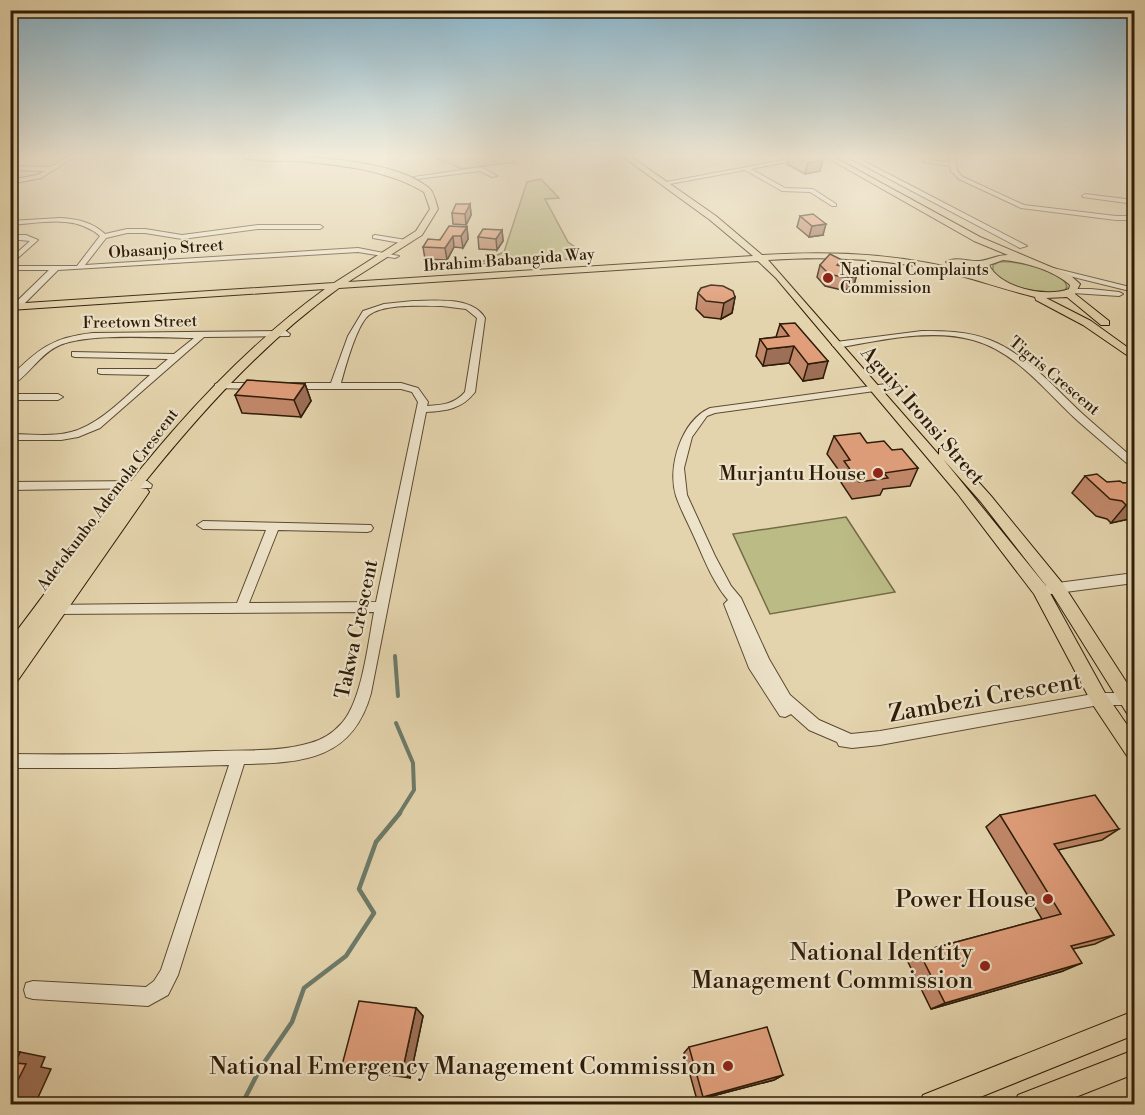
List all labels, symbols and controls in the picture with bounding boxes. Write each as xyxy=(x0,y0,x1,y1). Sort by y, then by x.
street label: Obasanjo Street xyxy=(108,235,225,263)
street label: Ibrahim Babangida Way xyxy=(423,244,596,276)
place label: National Complaints Commission xyxy=(840,260,989,298)
marker: National Complaints Commission xyxy=(821,271,835,285)
street label: Freetown Street xyxy=(82,311,198,333)
street label: Tigris Crescent xyxy=(1005,332,1104,420)
street label: Aguiyi Ironsi Street xyxy=(854,341,989,491)
street label: Adetokunbo Ademola Crescent xyxy=(32,404,183,595)
place label: Murjantu House xyxy=(719,462,866,487)
marker: Murjantu House xyxy=(871,466,885,480)
street label: Takwa Crescent xyxy=(330,557,384,701)
street label: Zambezi Crescent xyxy=(886,666,1084,730)
place label: Power House xyxy=(895,885,1036,915)
marker: Power House xyxy=(1041,892,1055,906)
place label: National Identity Management Commission xyxy=(691,938,973,996)
marker: National Identity Management Commission xyxy=(978,959,992,973)
place label: National Emergency Management Commission xyxy=(209,1052,716,1082)
marker: National Emergency Management Commission xyxy=(721,1059,735,1073)

